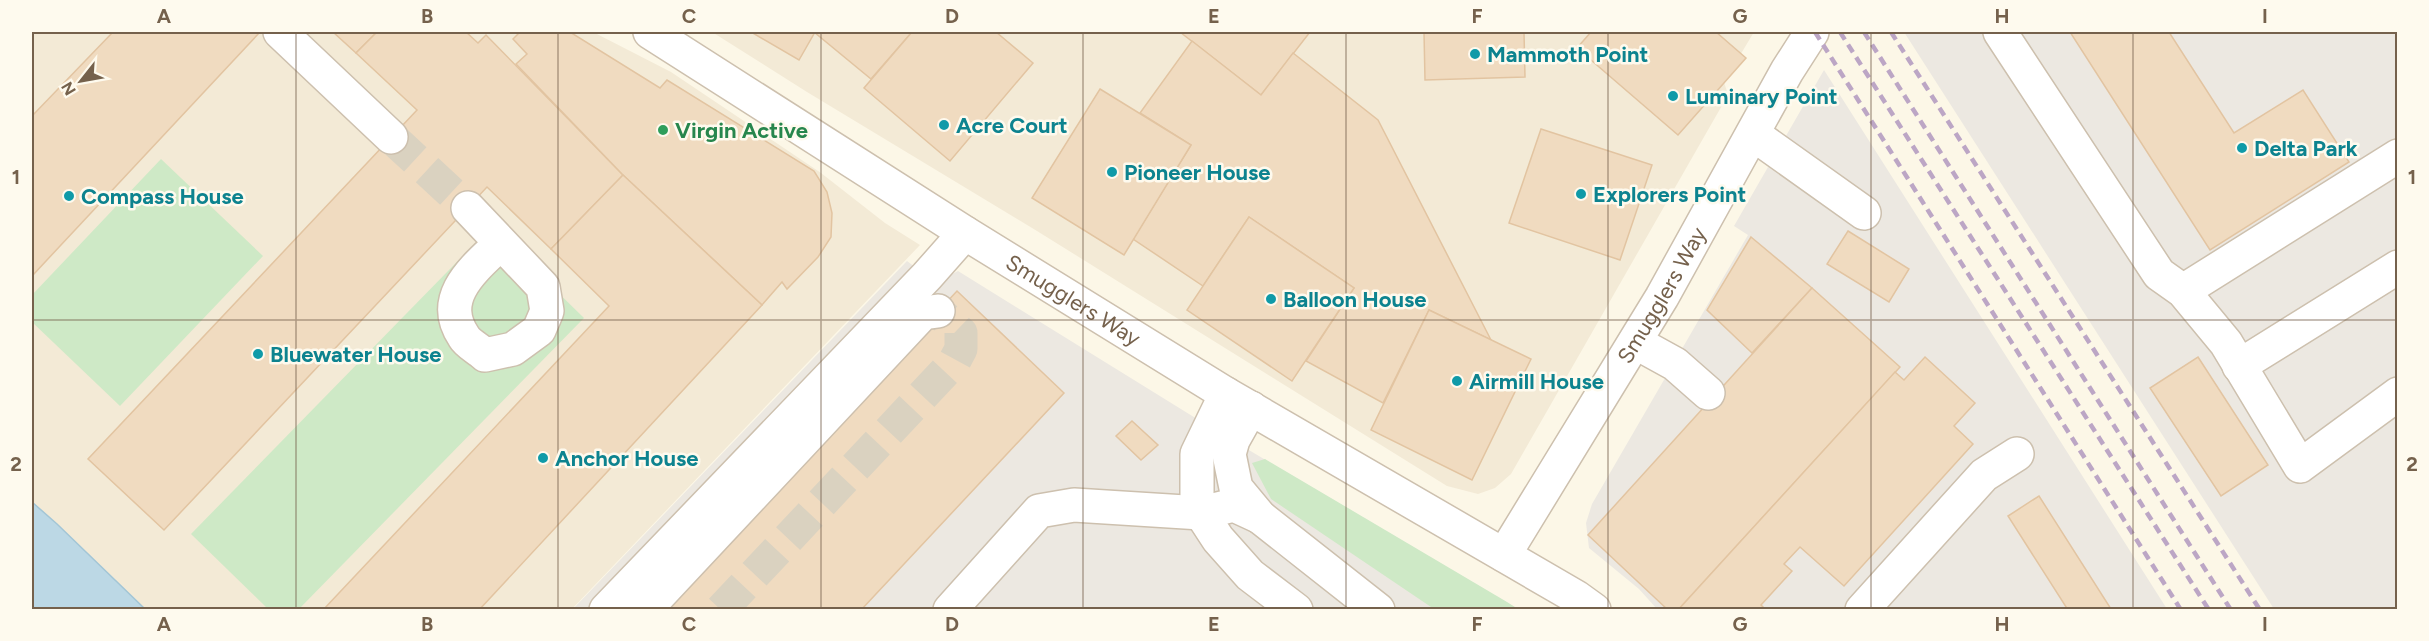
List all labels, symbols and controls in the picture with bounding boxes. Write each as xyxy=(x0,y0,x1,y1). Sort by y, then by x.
text: A xyxy=(157,4,172,28)
text: B xyxy=(421,4,433,28)
text: C xyxy=(682,4,696,28)
text: D xyxy=(945,4,959,28)
text: E xyxy=(1208,4,1220,28)
text: F xyxy=(1471,4,1483,28)
text: G xyxy=(1733,4,1748,28)
text: H xyxy=(1995,4,2010,28)
text: I xyxy=(2262,4,2268,28)
place label: Mammoth Point xyxy=(1487,41,1648,68)
marker: Mammoth Point xyxy=(1468,47,1482,61)
north arrow xyxy=(51,51,111,111)
text: N xyxy=(57,78,80,99)
place label: Luminary Point xyxy=(1685,83,1838,110)
marker: Luminary Point xyxy=(1666,89,1680,103)
place label: Acre Court xyxy=(956,112,1068,139)
place label: Virgin Active xyxy=(675,117,808,144)
marker: Acre Court xyxy=(937,118,951,132)
marker: Virgin Active xyxy=(656,123,670,137)
place label: Delta Park xyxy=(2254,135,2358,162)
marker: Delta Park xyxy=(2235,141,2249,155)
place label: Pioneer House xyxy=(1124,159,1270,186)
text: 1 xyxy=(12,165,20,189)
marker: Pioneer House xyxy=(1105,165,1119,179)
text: 1 xyxy=(2408,165,2416,189)
place label: Explorers Point xyxy=(1593,181,1747,208)
place label: Compass House xyxy=(81,183,244,210)
marker: Explorers Point xyxy=(1574,187,1588,201)
marker: Compass House xyxy=(62,189,76,203)
street label: Smugglers Way xyxy=(1611,222,1712,368)
street label: Smugglers Way xyxy=(1001,248,1146,352)
place label: Balloon House xyxy=(1283,286,1427,313)
marker: Balloon House xyxy=(1264,292,1278,306)
place label: Bluewater House xyxy=(270,341,441,368)
marker: Bluewater House xyxy=(251,347,265,361)
place label: Airmill House xyxy=(1469,368,1604,395)
marker: Airmill House xyxy=(1450,374,1464,388)
place label: Anchor House xyxy=(555,445,698,472)
marker: Anchor House xyxy=(536,451,550,465)
text: 2 xyxy=(10,452,22,476)
text: 2 xyxy=(2406,452,2418,476)
text: A xyxy=(157,612,172,636)
text: B xyxy=(421,612,433,636)
text: C xyxy=(682,612,696,636)
text: D xyxy=(945,612,959,636)
text: E xyxy=(1208,612,1220,636)
text: F xyxy=(1471,612,1483,636)
text: G xyxy=(1733,612,1748,636)
text: H xyxy=(1995,612,2010,636)
text: I xyxy=(2262,612,2268,636)

